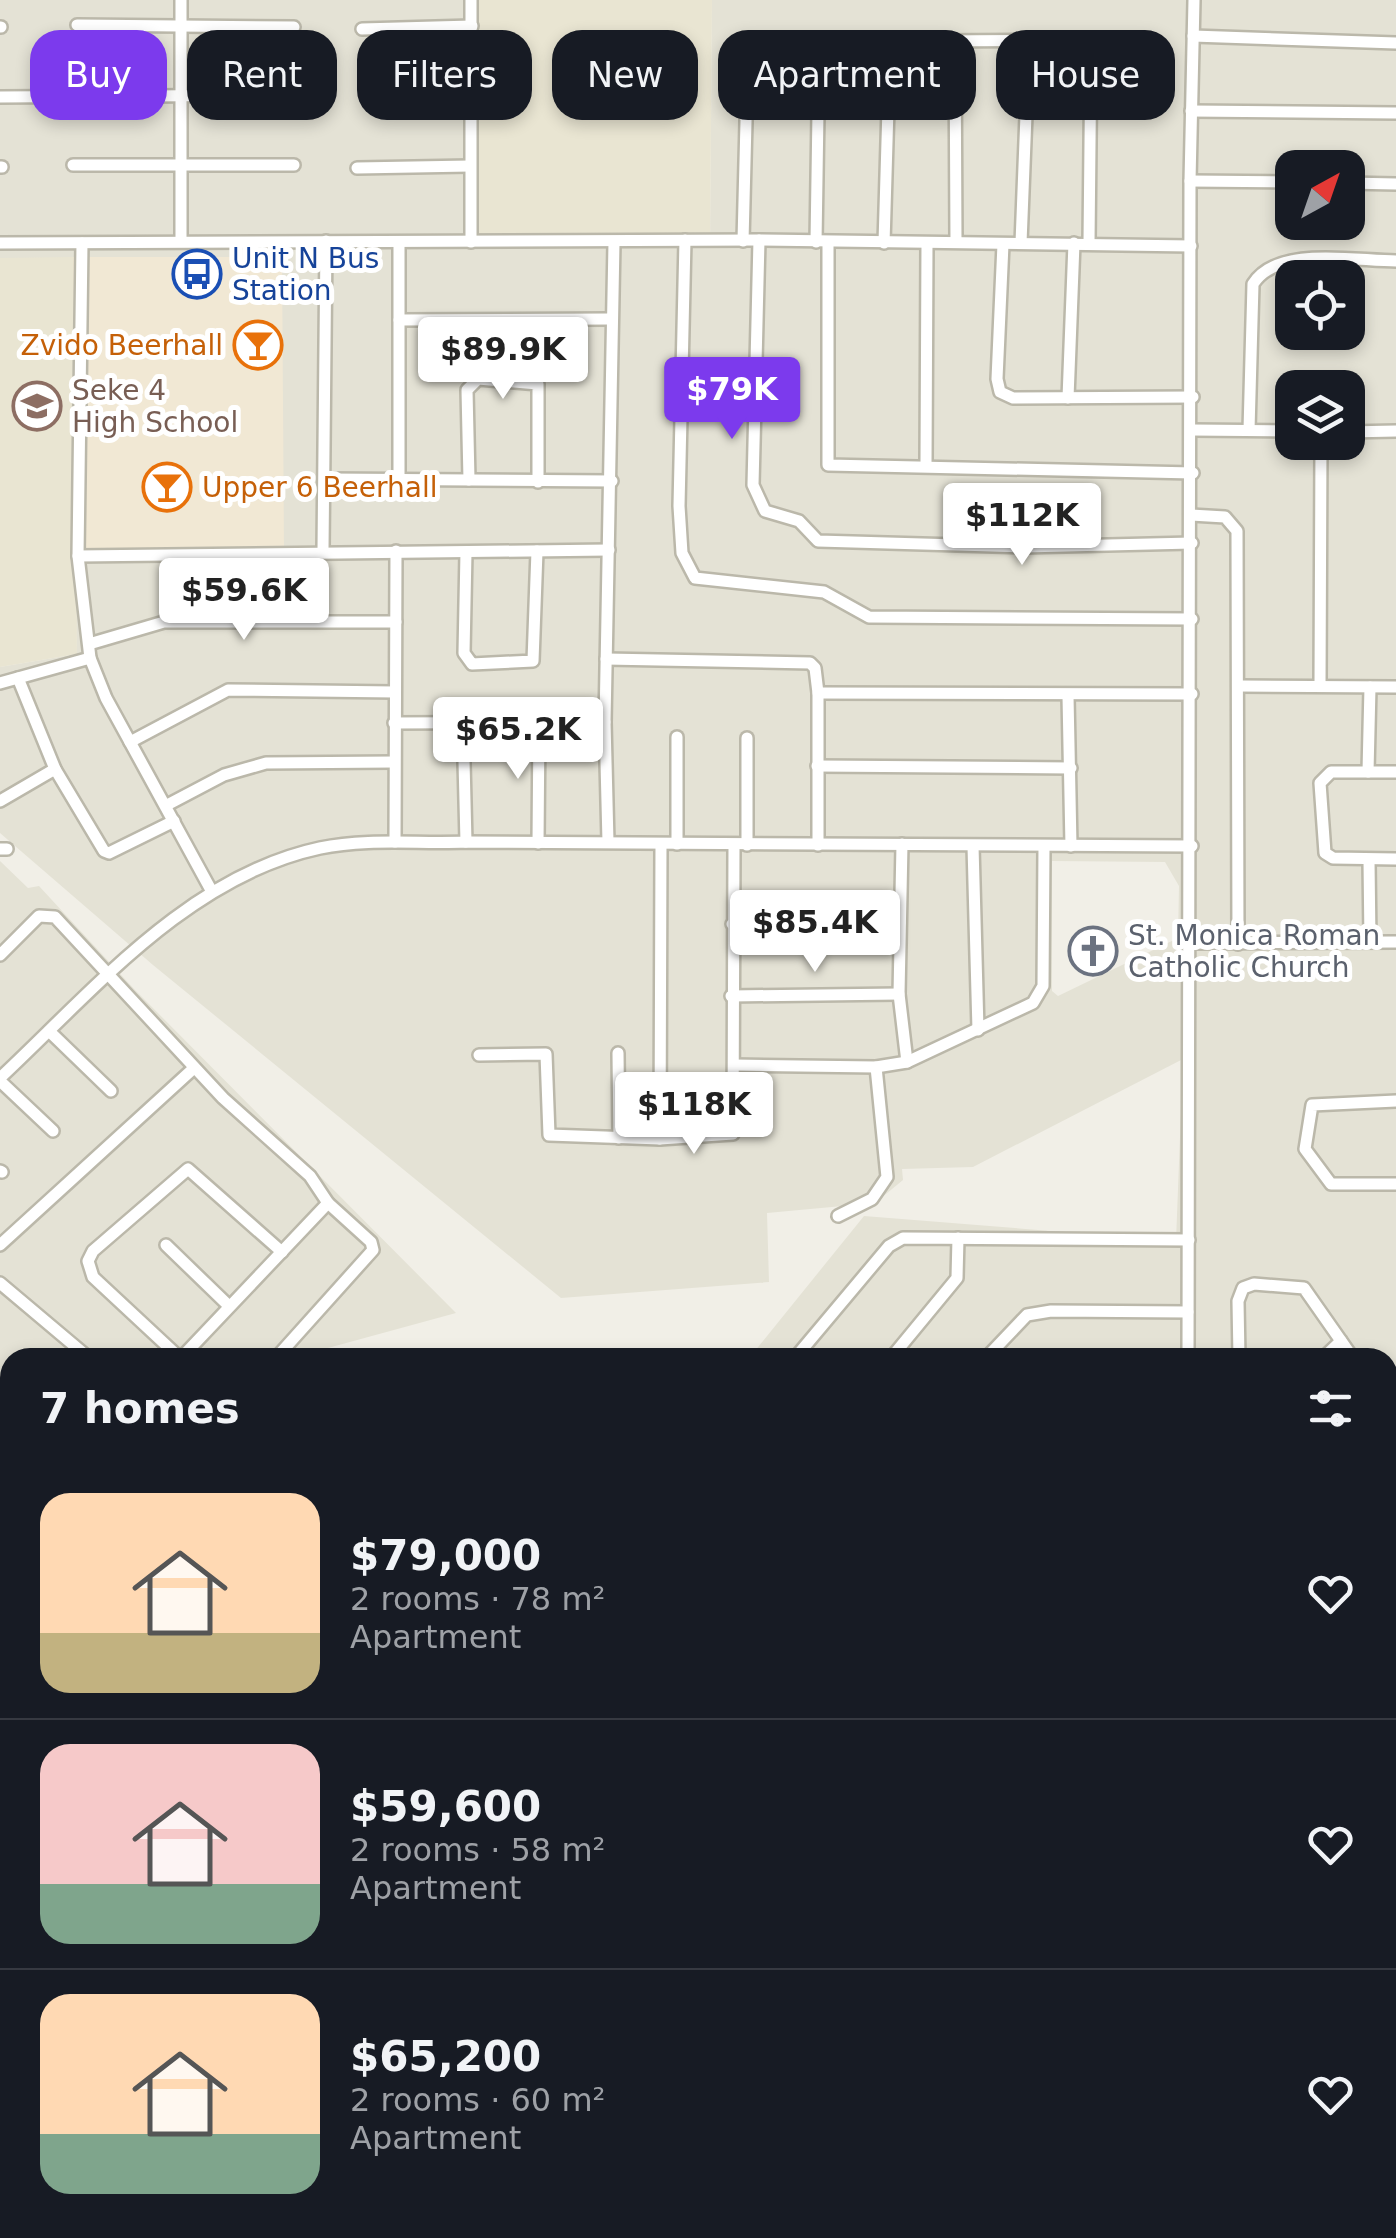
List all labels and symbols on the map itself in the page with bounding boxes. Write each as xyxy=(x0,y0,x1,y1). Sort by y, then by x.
north arrow xyxy=(1275,150,1365,240)
place label: Unit N Bus Station xyxy=(232,242,379,307)
bus stop icon: Unit N Bus Station xyxy=(171,248,223,300)
pin: $89.9K xyxy=(422,317,584,402)
bar icon: Zvido Beerhall xyxy=(232,319,284,371)
place label: Zvido Beerhall xyxy=(21,329,223,362)
pin: $79K xyxy=(673,357,791,442)
place label: Seke 4 High School xyxy=(72,374,238,439)
school or university icon: Seke 4 High School xyxy=(11,380,63,432)
bar icon: Upper 6 Beerhall xyxy=(141,461,193,513)
place label: Upper 6 Beerhall xyxy=(202,471,438,504)
pin: $112K xyxy=(952,483,1092,568)
pin: $59.6K xyxy=(163,558,325,643)
pin: $65.2K xyxy=(437,697,599,782)
pin: $85.4K xyxy=(734,890,896,975)
place label: St. Monica Roman Catholic Church xyxy=(1128,919,1380,984)
church icon: St. Monica Roman Catholic Church xyxy=(1067,925,1119,977)
pin: $118K xyxy=(624,1072,764,1157)

